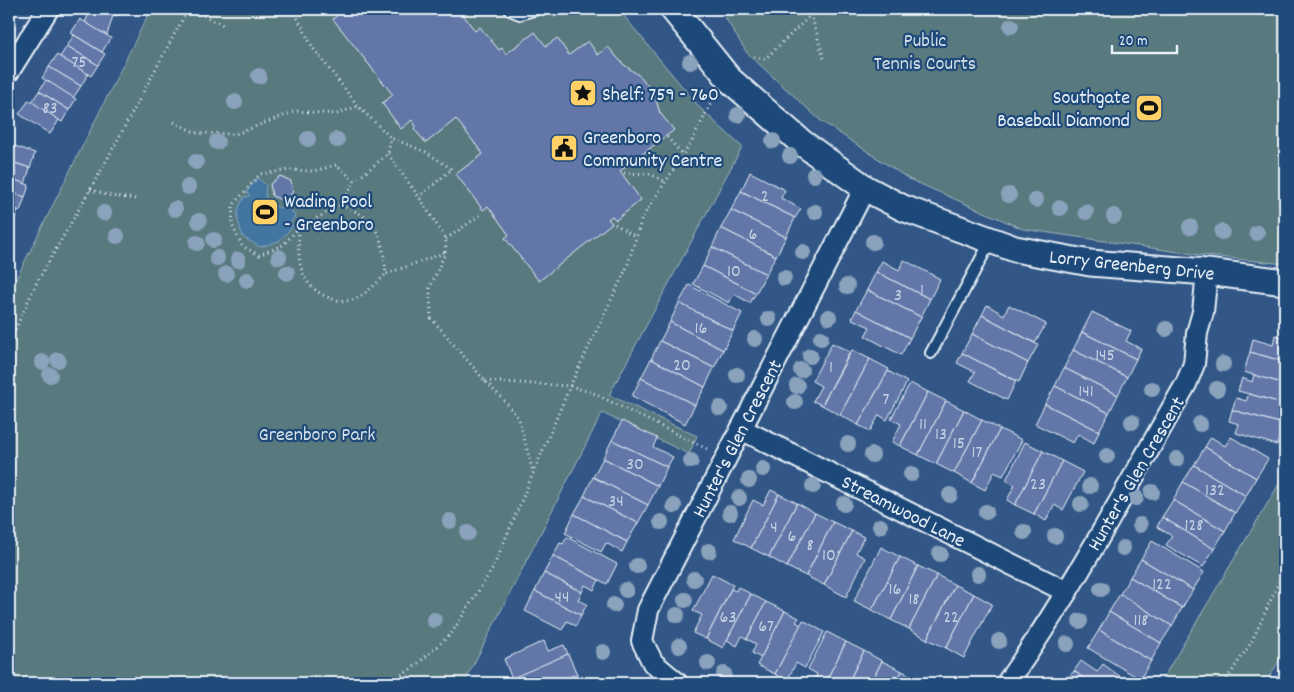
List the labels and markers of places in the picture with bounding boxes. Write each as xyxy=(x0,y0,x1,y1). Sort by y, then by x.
place icon: Shelf: 759 - 760 xyxy=(568,78,598,108)
place label: Shelf: 759 - 760 xyxy=(602,82,719,110)
place label: Southgate Baseball Diamond xyxy=(997,85,1130,136)
sports icon: Southgate Baseball Diamond xyxy=(1134,93,1164,123)
place label: Greenboro Community Centre xyxy=(583,125,723,176)
public building icon: Greenboro Community Centre xyxy=(549,133,579,163)
place label: Wading Pool - Greenboro xyxy=(284,189,374,240)
sports icon: Wading Pool - Greenboro xyxy=(250,197,280,227)

